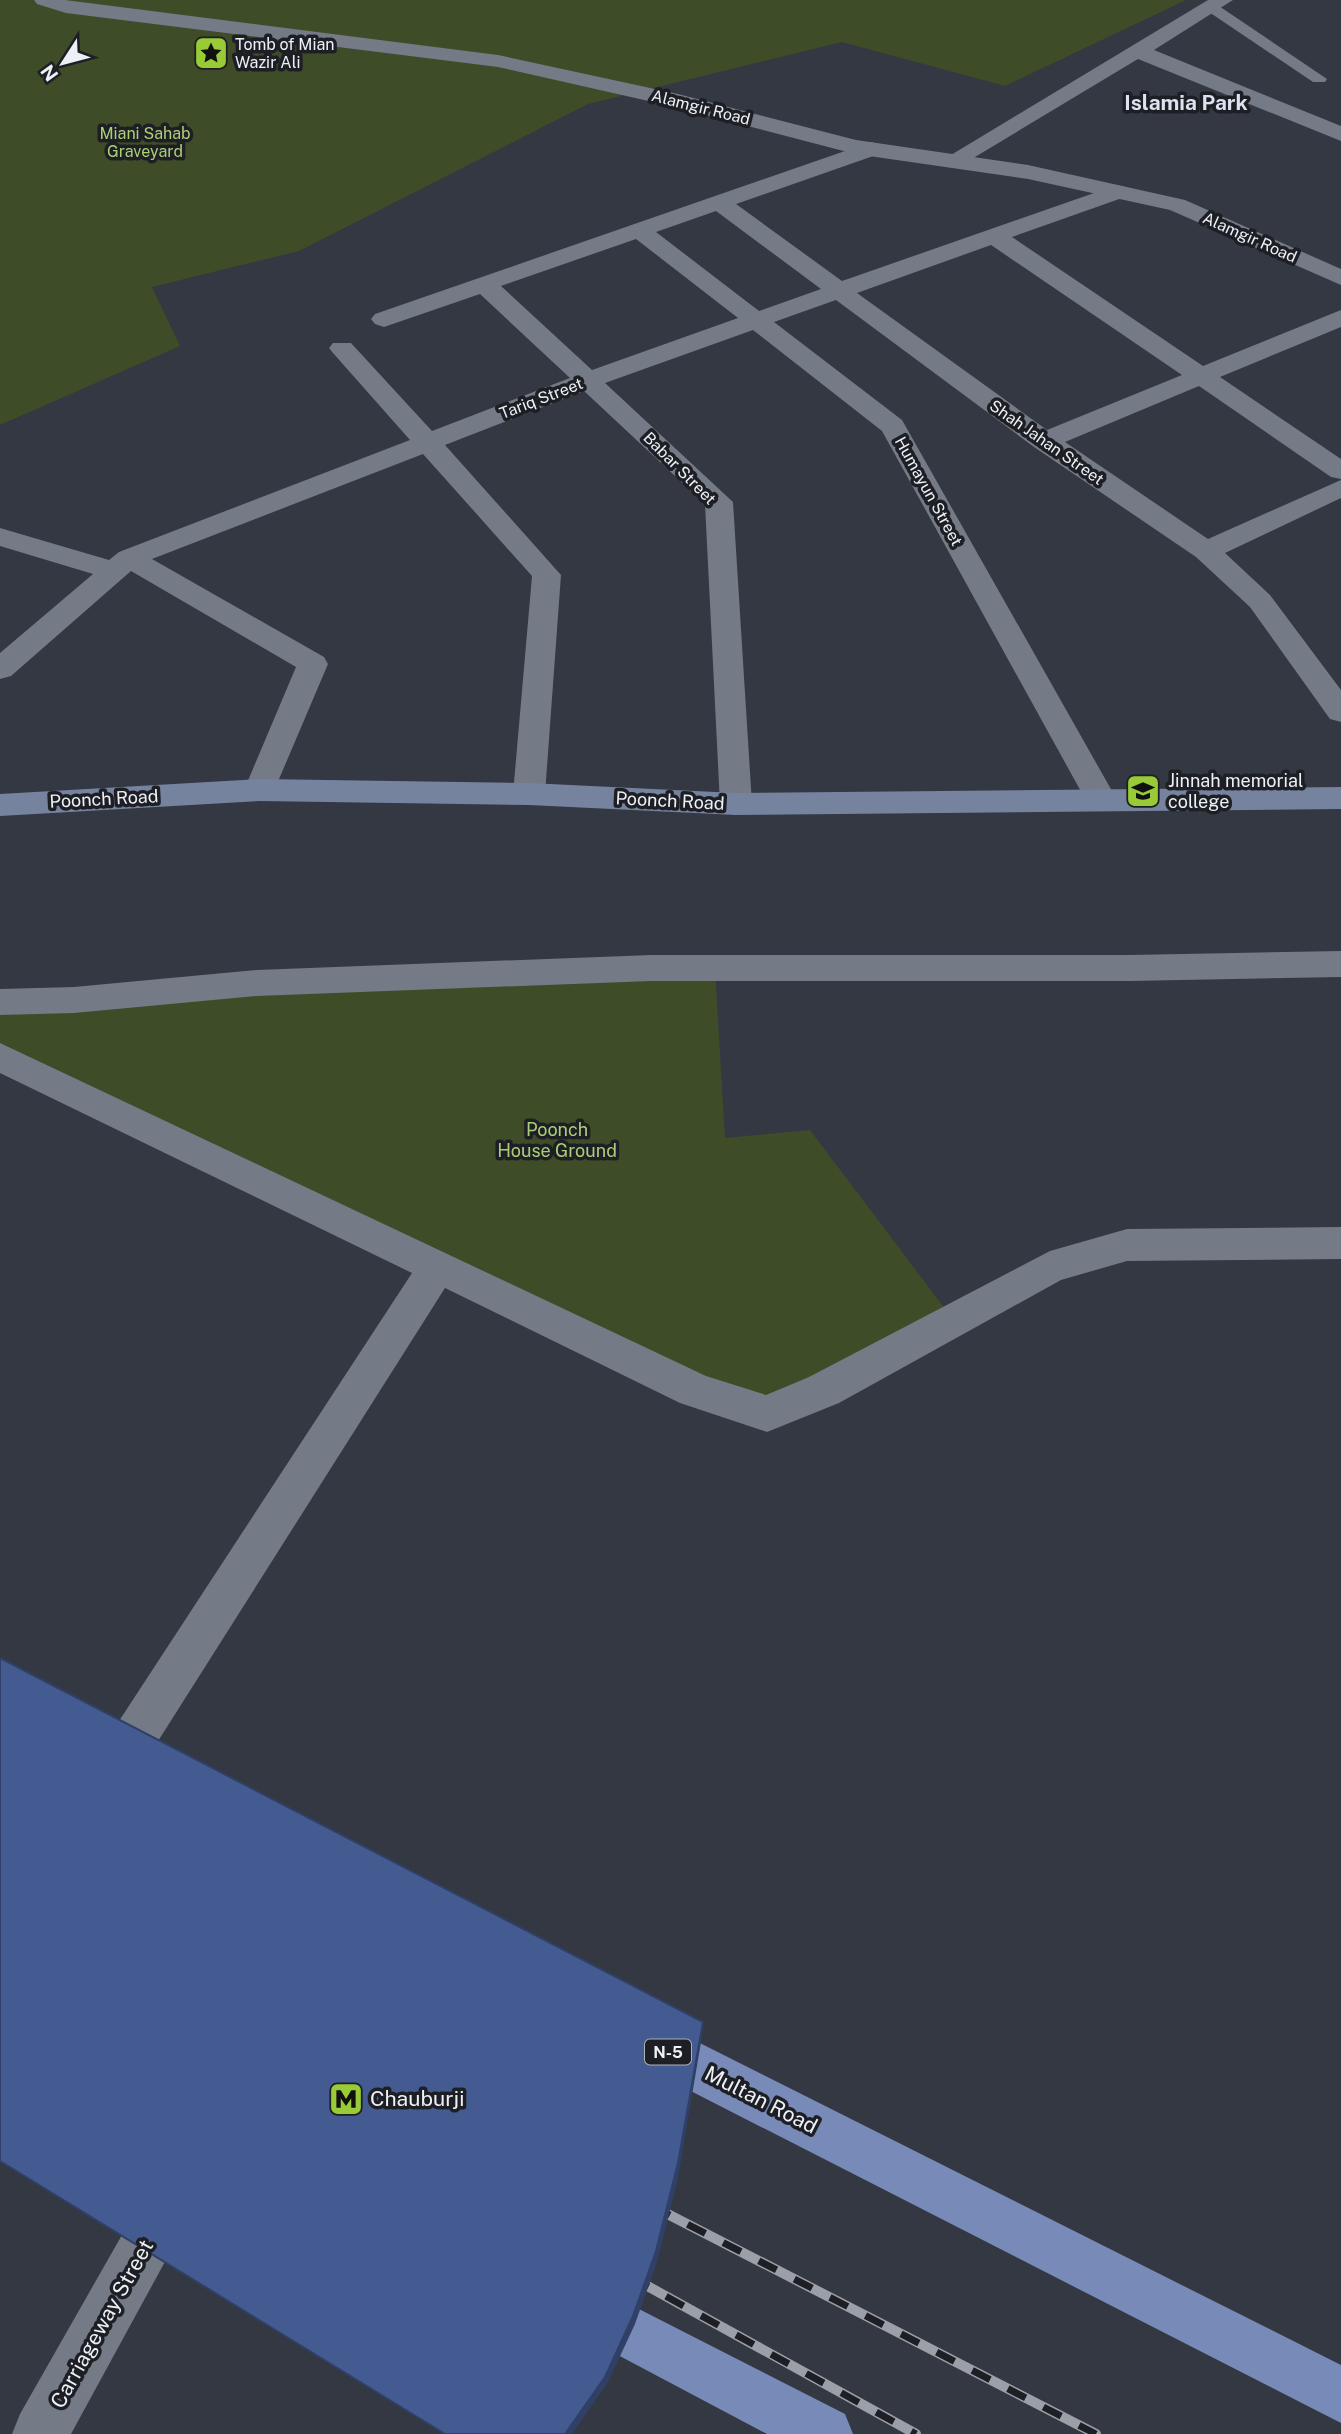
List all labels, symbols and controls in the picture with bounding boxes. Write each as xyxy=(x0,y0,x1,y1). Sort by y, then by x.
north arrow xyxy=(28,28,98,98)
place icon: Tomb of Mian Wazir Ali xyxy=(192,34,230,72)
place label: Tomb of Mian Wazir Ali xyxy=(235,35,335,72)
text: N xyxy=(36,61,63,85)
street label: Alamgir Road xyxy=(650,86,752,129)
district label: Islamia Park xyxy=(1124,90,1248,115)
park label: Miani Sahab Graveyard xyxy=(99,124,191,161)
street label: Alamgir Road xyxy=(1200,208,1300,267)
street label: Tariq Street xyxy=(497,374,586,423)
street label: Shah Jahan Street xyxy=(986,396,1107,489)
street label: Babar Street xyxy=(639,428,720,509)
street label: Humayun Street xyxy=(891,433,966,549)
place label: Jinnah memorial college xyxy=(1168,770,1303,812)
school or university icon: Jinnah memorial college xyxy=(1124,772,1162,810)
street label: Poonch Road xyxy=(49,785,159,812)
street label: Poonch Road xyxy=(615,787,725,814)
park label: Poonch House Ground xyxy=(497,1119,617,1161)
road number: N-5 xyxy=(645,2040,691,2064)
street label: Multan Road xyxy=(701,2060,822,2139)
metro station icon: Chauburji xyxy=(327,2080,365,2118)
place label: Chauburji xyxy=(370,2086,464,2111)
street label: Carriageway Street xyxy=(45,2235,158,2412)

